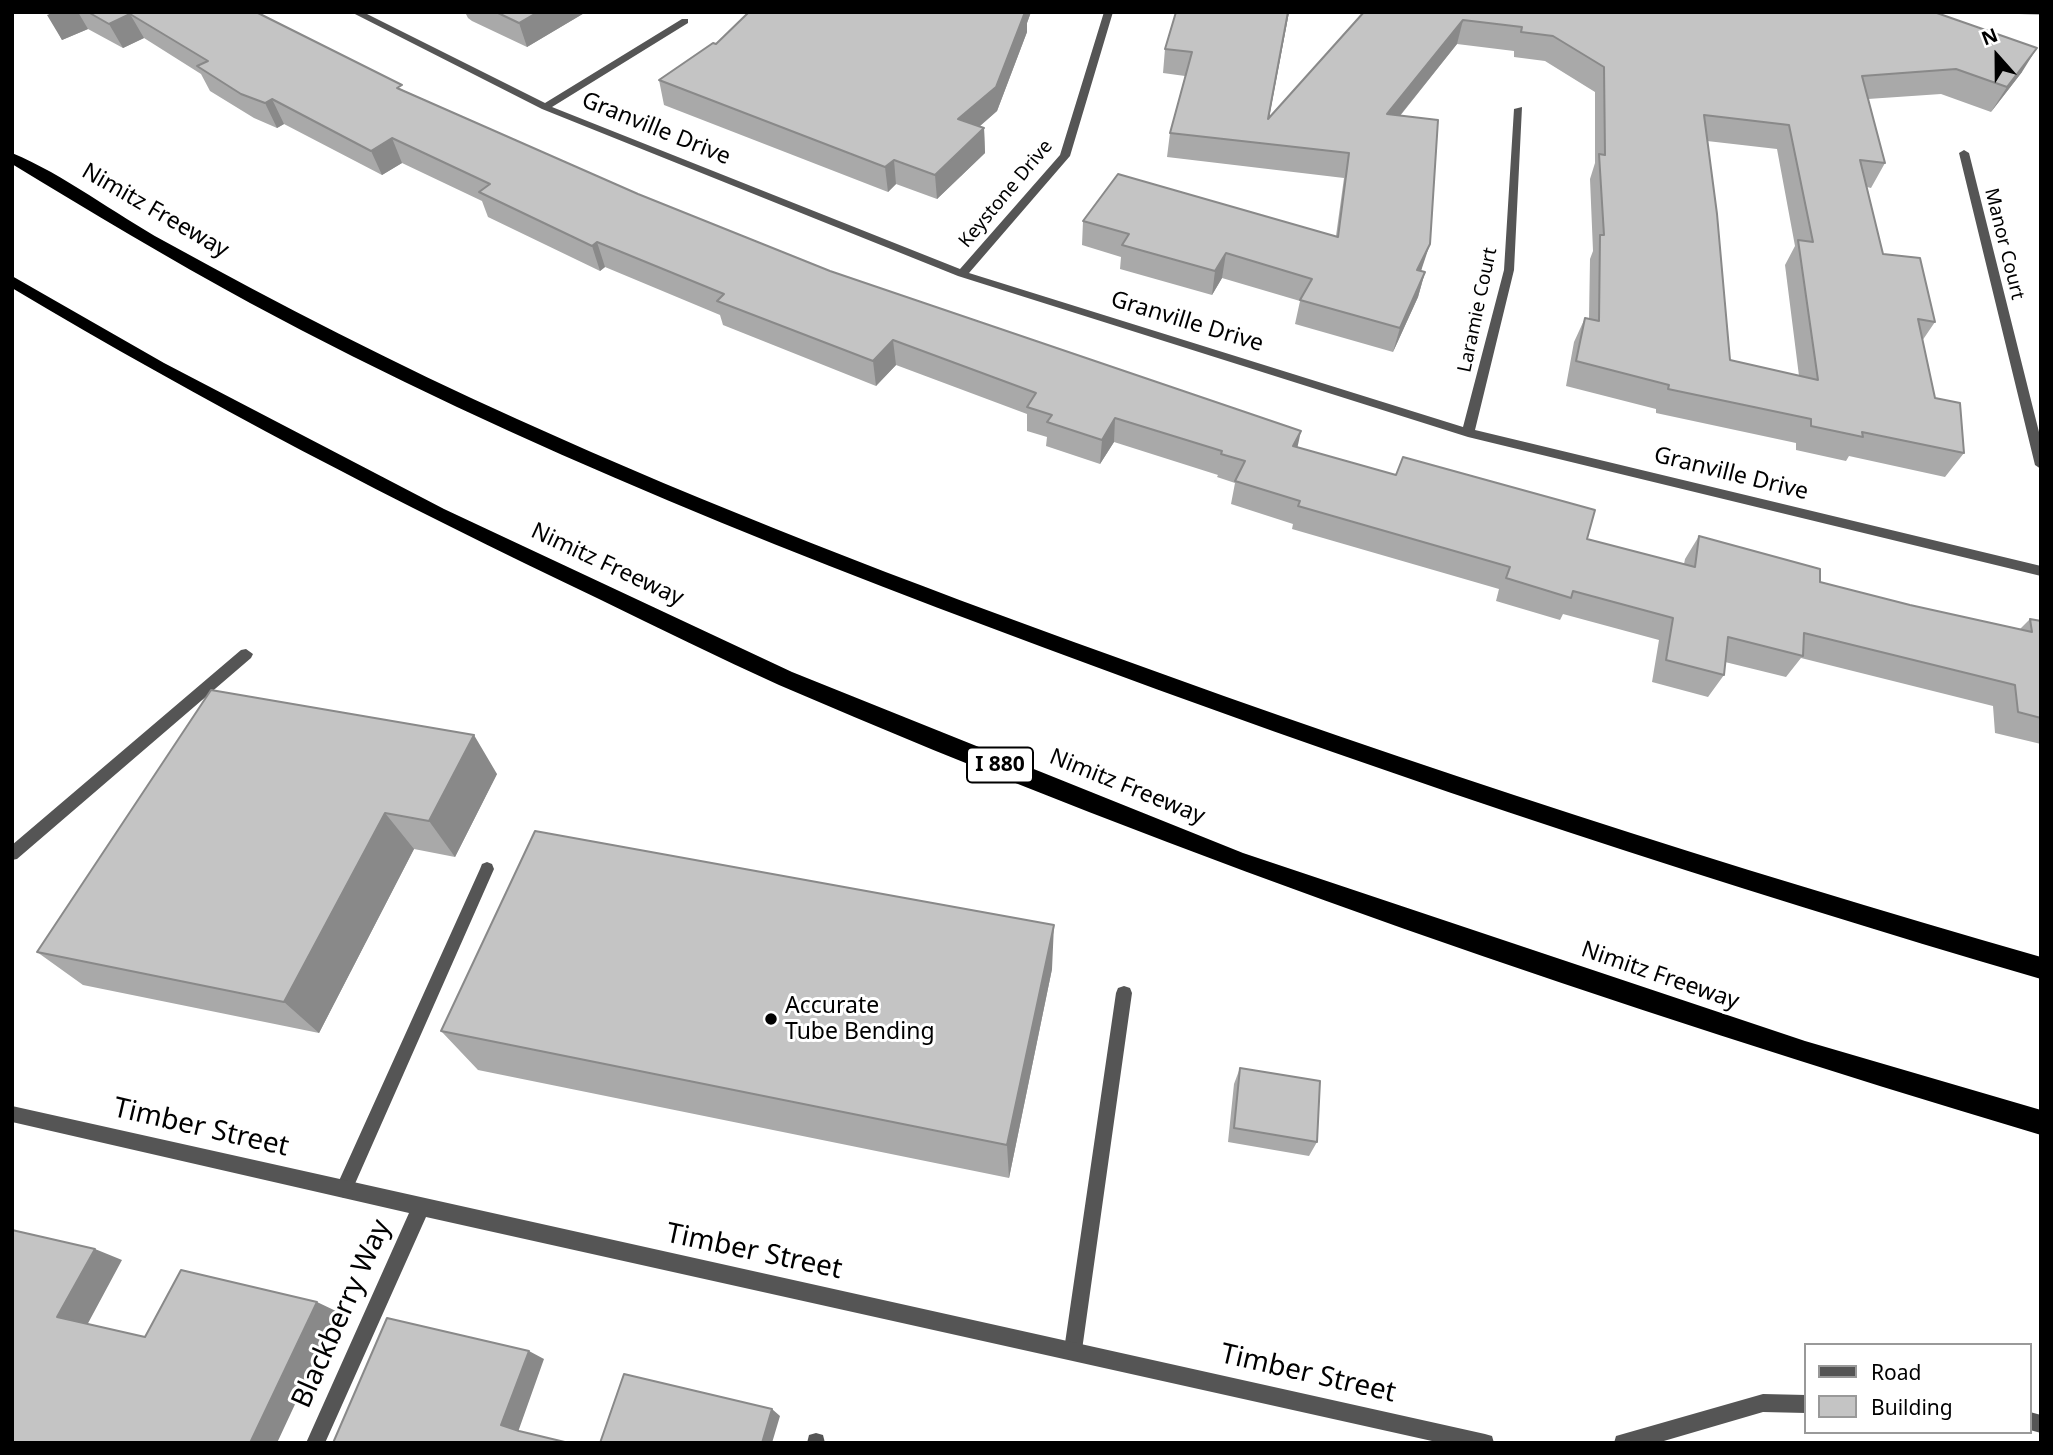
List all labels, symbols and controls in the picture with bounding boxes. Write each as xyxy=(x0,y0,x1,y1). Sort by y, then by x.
north arrow xyxy=(1962,21,2032,91)
text: N xyxy=(1978,21,2001,51)
street label: Granville Drive xyxy=(577,87,735,171)
street label: Keystone Drive xyxy=(954,135,1058,253)
street label: Nimitz Freeway xyxy=(77,158,233,264)
street label: Manor Court xyxy=(1979,186,2029,302)
street label: Laramie Court xyxy=(1454,246,1502,374)
street label: Granville Drive xyxy=(1107,286,1267,358)
street label: Granville Drive xyxy=(1651,441,1811,507)
street label: Nimitz Freeway xyxy=(526,518,688,612)
street label: Nimitz Freeway xyxy=(1045,743,1209,831)
road number: I 880 xyxy=(967,748,1033,782)
street label: Nimitz Freeway xyxy=(1577,936,1743,1016)
place label: Accurate Tube Bending xyxy=(785,992,935,1046)
marker: Accurate Tube Bending xyxy=(763,1011,779,1027)
street label: Timber Street xyxy=(110,1091,292,1165)
street label: Blackberry Way xyxy=(285,1215,399,1413)
street label: Timber Street xyxy=(663,1217,845,1287)
street label: Timber Street xyxy=(1217,1337,1399,1411)
legend xyxy=(1804,1343,2032,1434)
text: Road xyxy=(1871,1358,1921,1386)
text: Building xyxy=(1871,1393,1953,1421)

